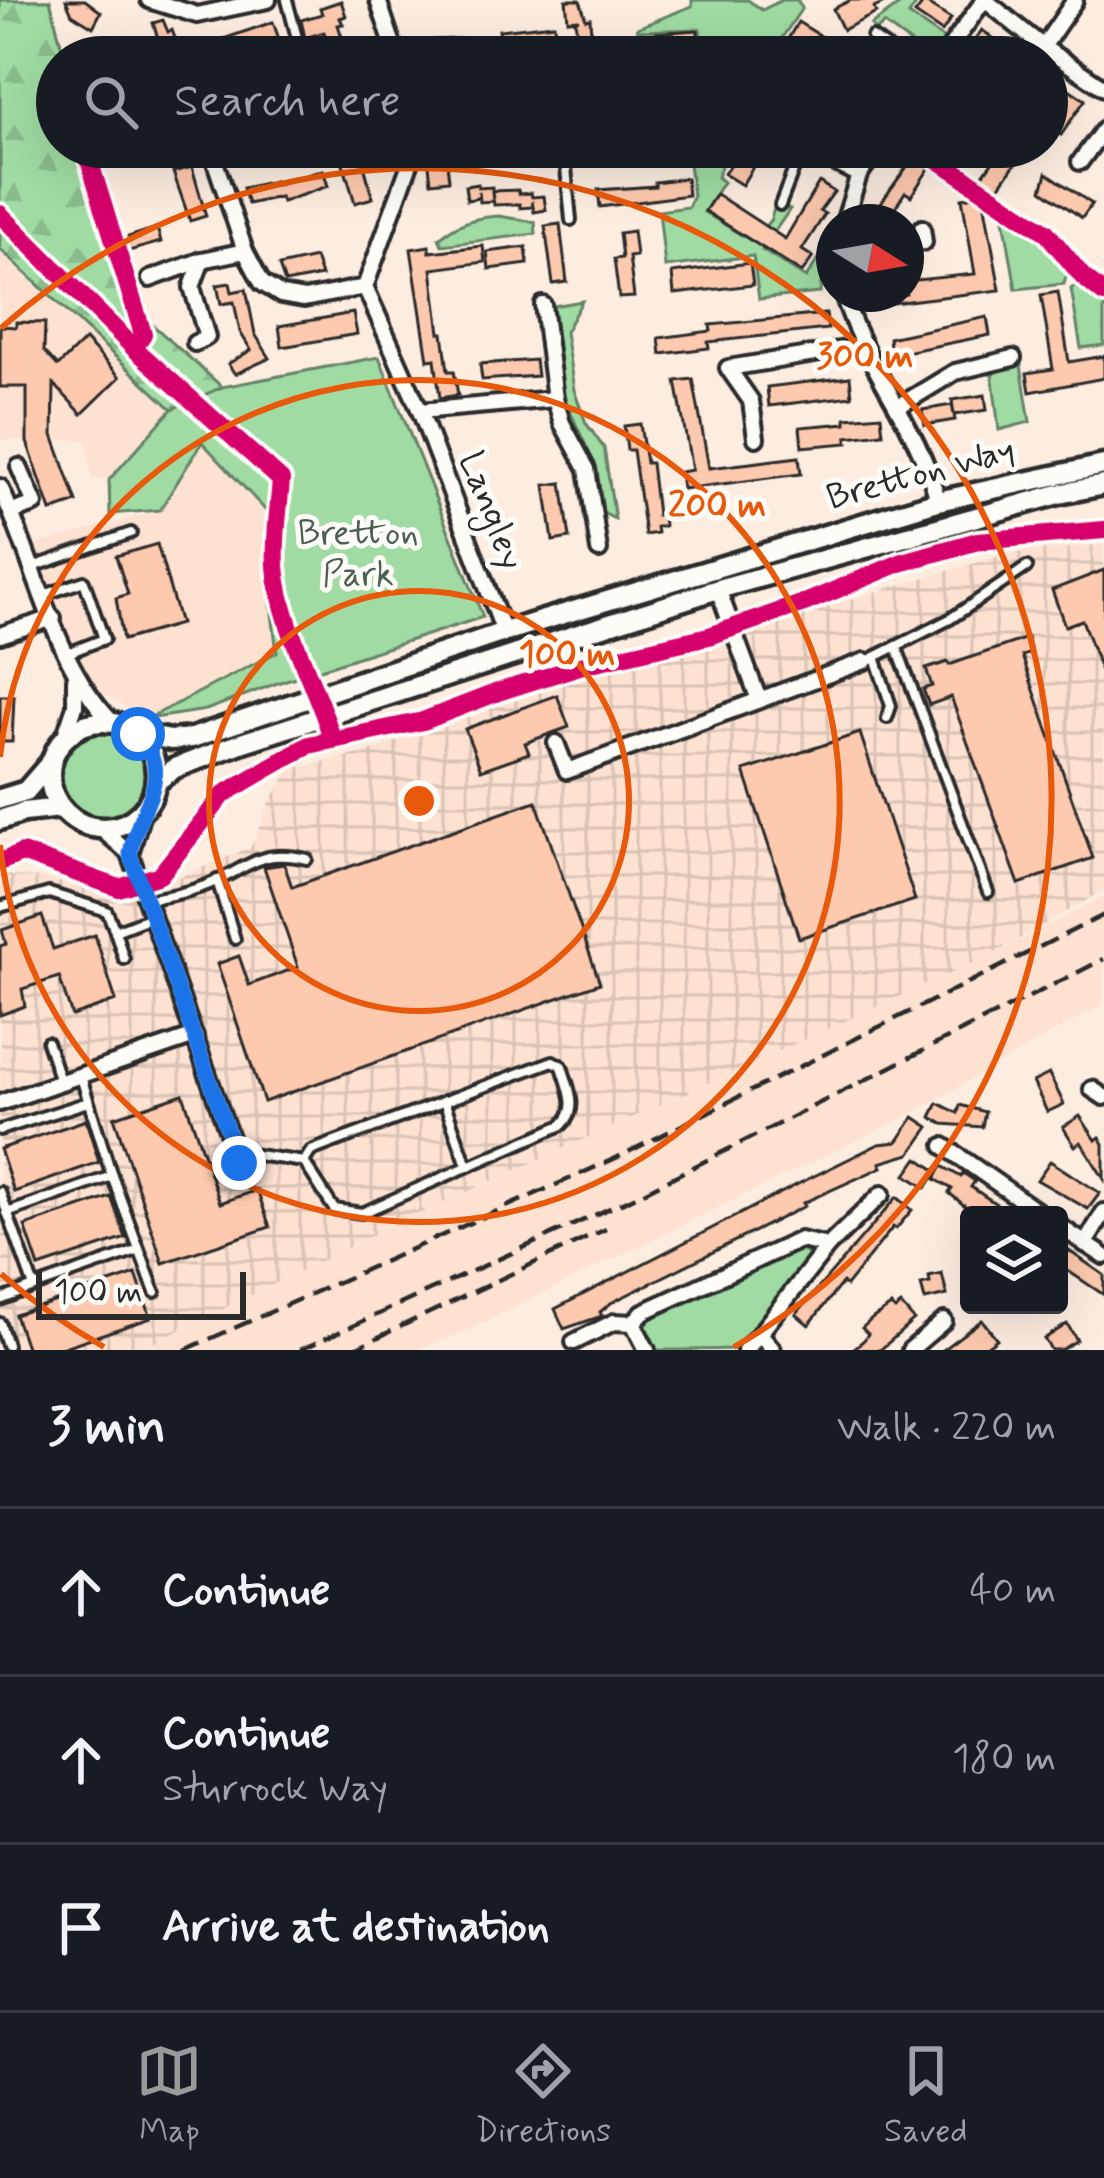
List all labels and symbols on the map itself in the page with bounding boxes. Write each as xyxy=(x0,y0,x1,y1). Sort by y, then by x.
north arrow xyxy=(816,204,924,312)
text: 300 m xyxy=(817,334,913,381)
street label: Bretton Way xyxy=(822,427,1020,523)
street label: Langley xyxy=(444,445,534,578)
text: 200 m xyxy=(668,483,766,530)
park label: Bretton Park xyxy=(297,511,419,599)
text: 100 m xyxy=(519,632,615,679)
route start xyxy=(111,707,165,761)
centre of rings xyxy=(398,780,440,822)
route end xyxy=(212,1136,266,1190)
scale bar xyxy=(36,1266,246,1319)

